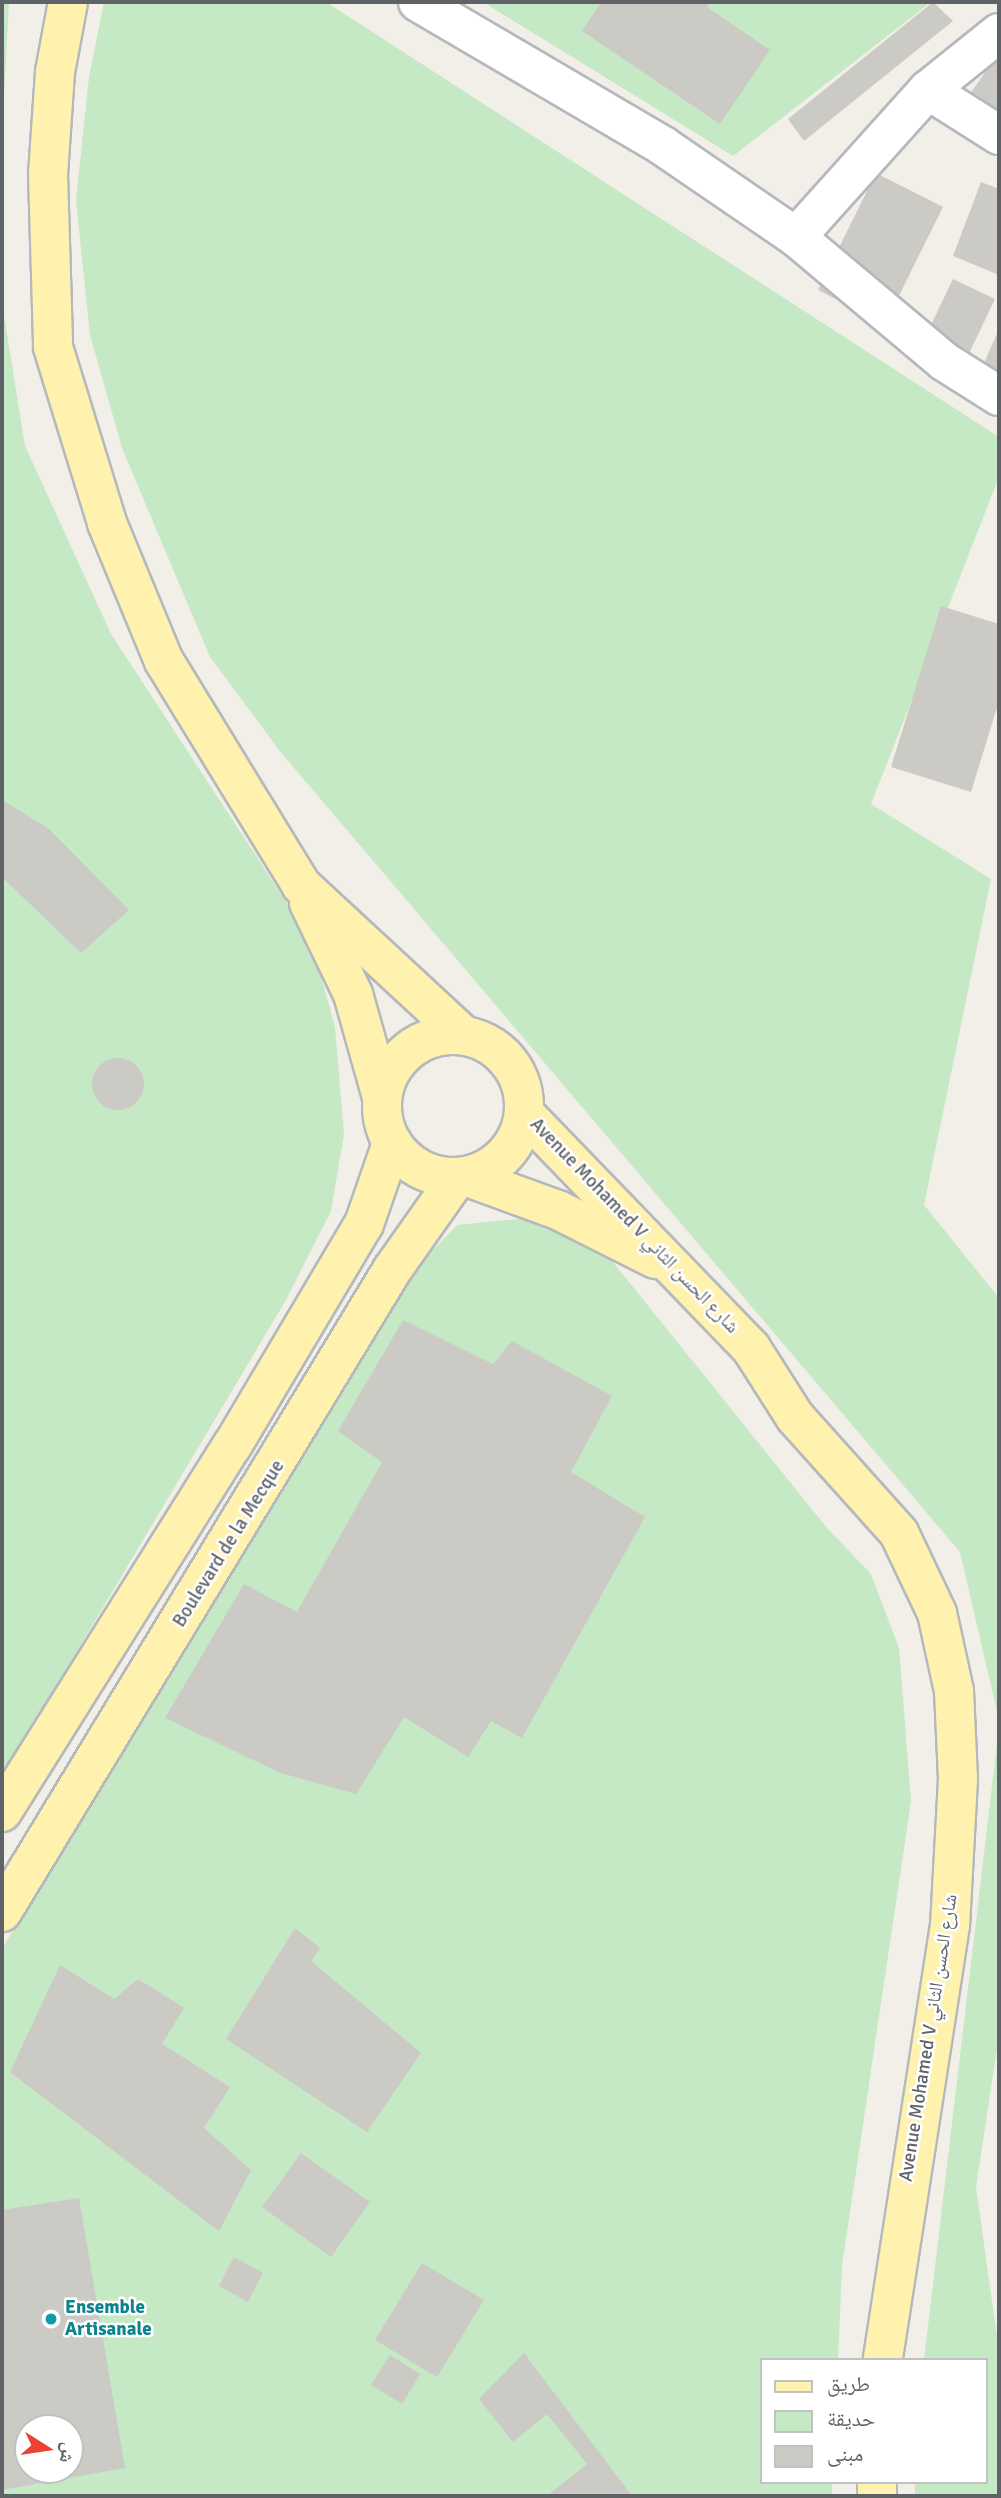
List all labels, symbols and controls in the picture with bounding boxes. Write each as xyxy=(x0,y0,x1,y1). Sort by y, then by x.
street label: Avenue Mohamed V شارع الحسن الثاني xyxy=(525,1114,743,1338)
street label: Boulevard de la Mecque xyxy=(168,1456,290,1632)
street label: Avenue Mohamed V شارع الحسن الثاني xyxy=(895,1893,963,2183)
place label: Ensemble Artisanale xyxy=(65,2297,152,2341)
marker: Ensemble Artisanale xyxy=(43,2311,59,2327)
legend xyxy=(760,2358,987,2484)
text: طريق xyxy=(827,2371,870,2397)
text: حديقة xyxy=(827,2406,875,2432)
north arrow xyxy=(14,2414,84,2484)
text: ش xyxy=(54,2441,81,2465)
text: مبنى xyxy=(827,2441,863,2467)

